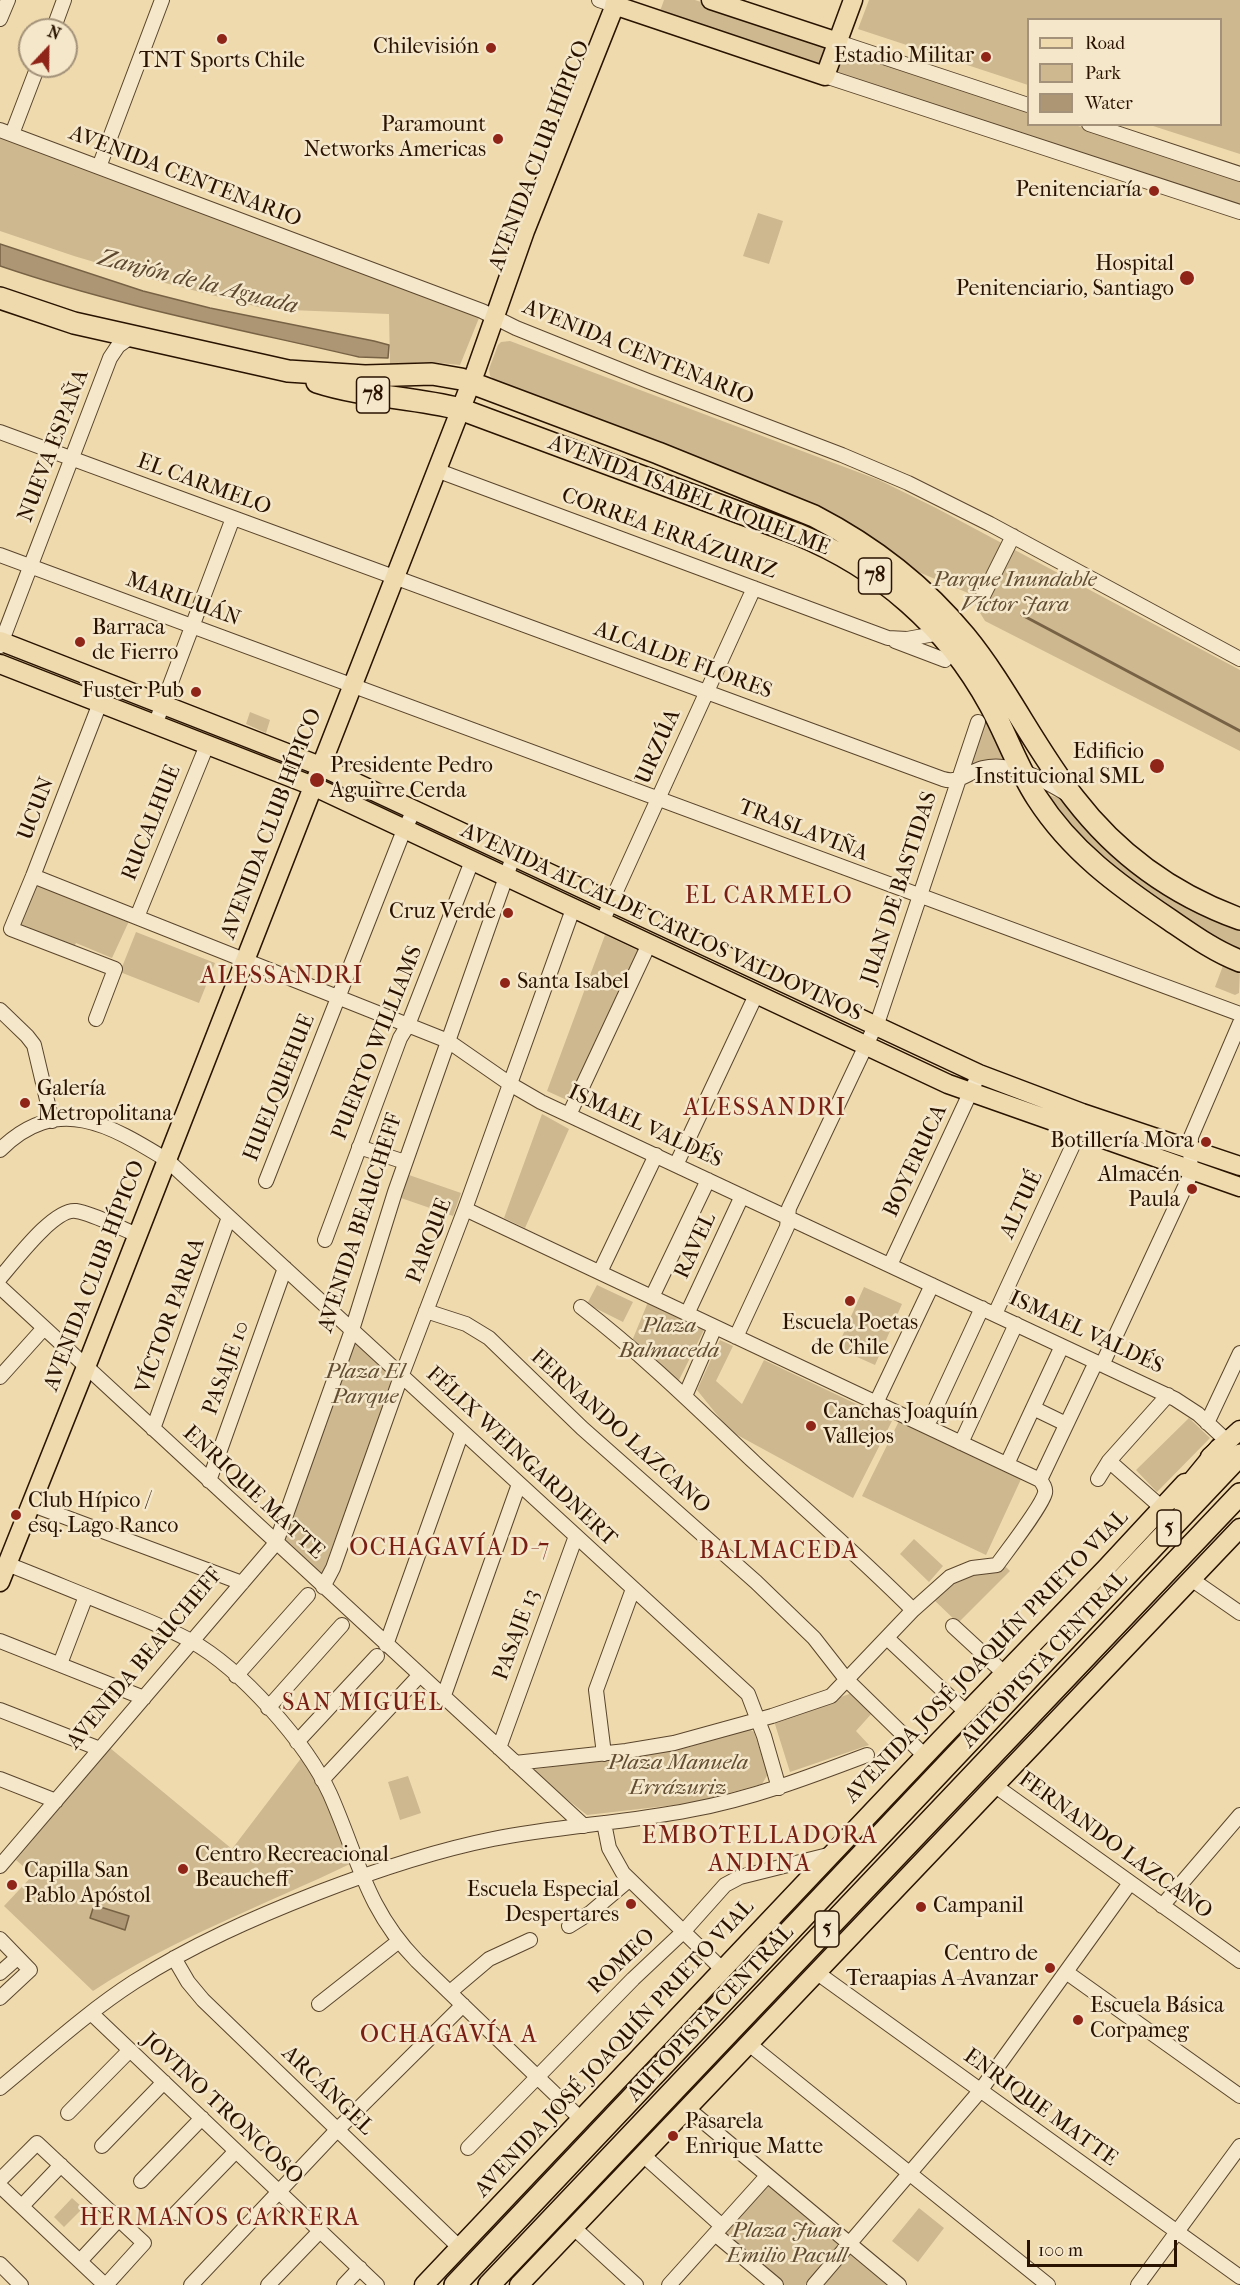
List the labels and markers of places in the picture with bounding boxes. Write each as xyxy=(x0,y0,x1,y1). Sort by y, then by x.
marker: TNT Sports Chile xyxy=(215,32,229,46)
place label: Chilevisión xyxy=(373,35,479,61)
marker: Chilevisión xyxy=(484,41,498,55)
place label: Estadio Militar xyxy=(834,44,974,70)
place label: TNT Sports Chile xyxy=(139,49,305,75)
marker: Estadio Militar xyxy=(979,50,993,64)
place label: Paramount Networks Americas xyxy=(304,113,486,164)
marker: Paramount Networks Americas xyxy=(491,132,505,146)
place label: Penitenciaría xyxy=(1015,178,1142,204)
marker: Penitenciaría xyxy=(1147,184,1161,198)
place label: Hospital Penitenciario, Santiago xyxy=(956,252,1174,304)
marker: Hospital Penitenciario, Santiago xyxy=(1178,269,1196,287)
place label: Barraca de Fierro xyxy=(92,616,178,668)
marker: Barraca de Fierro xyxy=(73,635,87,649)
place label: Fuster Pub xyxy=(82,679,184,705)
marker: Fuster Pub xyxy=(189,685,203,699)
place label: Edificio Institucional SML xyxy=(975,740,1144,792)
place label: Presidente Pedro Aguirre Cerda xyxy=(330,754,493,806)
marker: Edificio Institucional SML xyxy=(1148,757,1166,775)
marker: Presidente Pedro Aguirre Cerda xyxy=(308,771,326,789)
place label: Cruz Verde xyxy=(389,900,496,926)
marker: Cruz Verde xyxy=(501,906,515,920)
place label: Santa Isabel xyxy=(517,970,629,996)
marker: Santa Isabel xyxy=(498,976,512,990)
place label: Galería Metropolitana xyxy=(37,1077,172,1128)
marker: Galería Metropolitana xyxy=(18,1096,32,1110)
place label: Botillería Mora xyxy=(1050,1129,1194,1155)
marker: Botillería Mora xyxy=(1199,1135,1213,1149)
place label: Almacén Paula xyxy=(1098,1163,1180,1214)
marker: Almacén Paula xyxy=(1185,1182,1199,1196)
marker: Escuela Poetas de Chile xyxy=(843,1294,857,1308)
place label: Escuela Poetas de Chile xyxy=(782,1311,918,1362)
place label: Canchas Joaquín Vallejos xyxy=(823,1400,978,1452)
marker: Canchas Joaquín Vallejos xyxy=(804,1419,818,1433)
place label: Club Hípico / esq. Lago Ranco xyxy=(28,1489,178,1540)
marker: Club Hípico / esq. Lago Ranco xyxy=(9,1508,23,1522)
place label: Centro Recreacional Beaucheff xyxy=(195,1843,389,1894)
place label: Capilla San Pablo Apóstol xyxy=(24,1859,151,1910)
marker: Centro Recreacional Beaucheff xyxy=(176,1862,190,1876)
marker: Capilla San Pablo Apóstol xyxy=(5,1878,19,1892)
place label: Escuela Especial Despertares xyxy=(467,1878,619,1930)
place label: Campanil xyxy=(933,1894,1024,1920)
marker: Escuela Especial Despertares xyxy=(624,1897,638,1911)
marker: Campanil xyxy=(914,1900,928,1914)
place label: Centro de Teraapias A-Avanzar xyxy=(846,1942,1038,1994)
marker: Centro de Teraapias A-Avanzar xyxy=(1043,1961,1057,1975)
place label: Escuela Básica Corpameg xyxy=(1090,1994,1224,2046)
marker: Escuela Básica Corpameg xyxy=(1071,2013,1085,2027)
place label: Pasarela Enrique Matte xyxy=(685,2110,823,2162)
marker: Pasarela Enrique Matte xyxy=(666,2129,680,2143)

